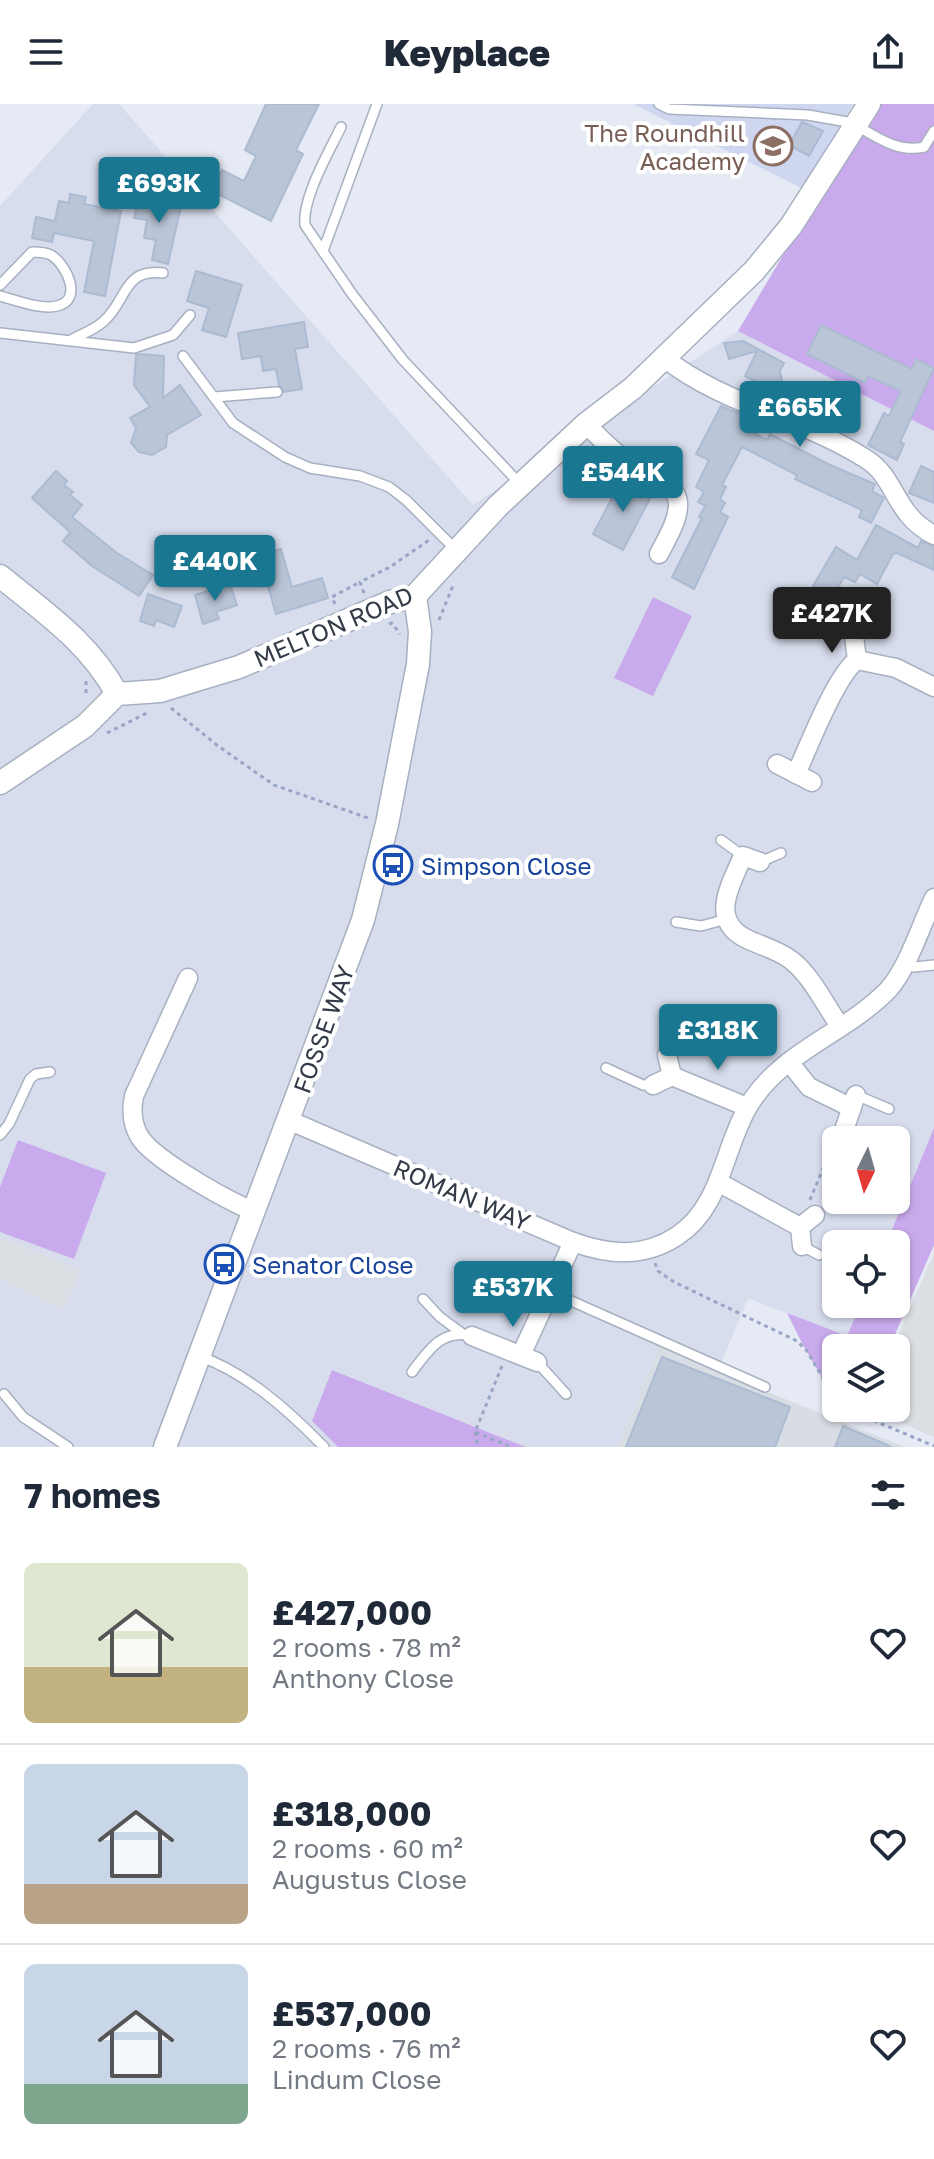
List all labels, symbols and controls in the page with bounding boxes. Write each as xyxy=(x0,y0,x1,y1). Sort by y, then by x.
icon: menu xyxy=(24,30,68,74)
icon: share xyxy=(866,30,910,74)
text: Keyplace xyxy=(384,31,550,74)
place label: The Roundhill Academy xyxy=(584,118,745,175)
school or university icon: The Roundhill Academy xyxy=(752,125,794,167)
pin: £693K xyxy=(103,157,215,225)
text: £693K xyxy=(117,167,201,198)
pin: £665K xyxy=(744,381,856,449)
text: £665K xyxy=(758,391,842,422)
pin: £544K xyxy=(567,446,679,514)
text: £544K xyxy=(581,456,665,487)
pin: £440K xyxy=(159,535,271,603)
text: £440K xyxy=(172,545,258,576)
street label: MELTON ROAD xyxy=(249,579,417,673)
pin: £427K xyxy=(776,587,888,655)
text: £427K xyxy=(791,597,873,628)
bus stop icon: Simpson Close xyxy=(372,844,414,886)
place label: Simpson Close xyxy=(421,851,591,880)
street label: FOSSE WAY xyxy=(286,961,360,1097)
pin: £318K xyxy=(662,1004,774,1072)
text: £318K xyxy=(677,1014,759,1045)
north arrow xyxy=(822,1126,910,1214)
map controls xyxy=(822,1126,910,1422)
street label: ROMAN WAY xyxy=(389,1152,535,1236)
button: locate xyxy=(822,1230,910,1318)
bus stop icon: Senator Close xyxy=(203,1243,245,1285)
place label: Senator Close xyxy=(252,1250,414,1279)
pin: £537K xyxy=(457,1261,569,1329)
text: £537K xyxy=(472,1271,554,1302)
button: layers xyxy=(822,1334,910,1422)
icon: filters xyxy=(866,1473,910,1517)
text: 7 homes xyxy=(24,1475,161,1515)
text: £427,000 xyxy=(272,1592,432,1632)
icon: home xyxy=(88,1595,184,1691)
icon: heart xyxy=(866,1621,910,1665)
text: 2 rooms · 78 m² xyxy=(272,1632,461,1663)
text: Anthony Close xyxy=(272,1663,454,1694)
text: £318,000 xyxy=(272,1793,432,1833)
icon: home xyxy=(88,1796,184,1892)
icon: heart xyxy=(866,1822,910,1866)
text: 2 rooms · 60 m² xyxy=(272,1833,463,1864)
text: Augustus Close xyxy=(272,1864,467,1895)
text: £537,000 xyxy=(272,1993,432,2033)
icon: home xyxy=(88,1996,184,2092)
icon: heart xyxy=(866,2022,910,2066)
text: 2 rooms · 76 m² xyxy=(272,2033,461,2064)
text: Lindum Close xyxy=(272,2064,441,2095)

